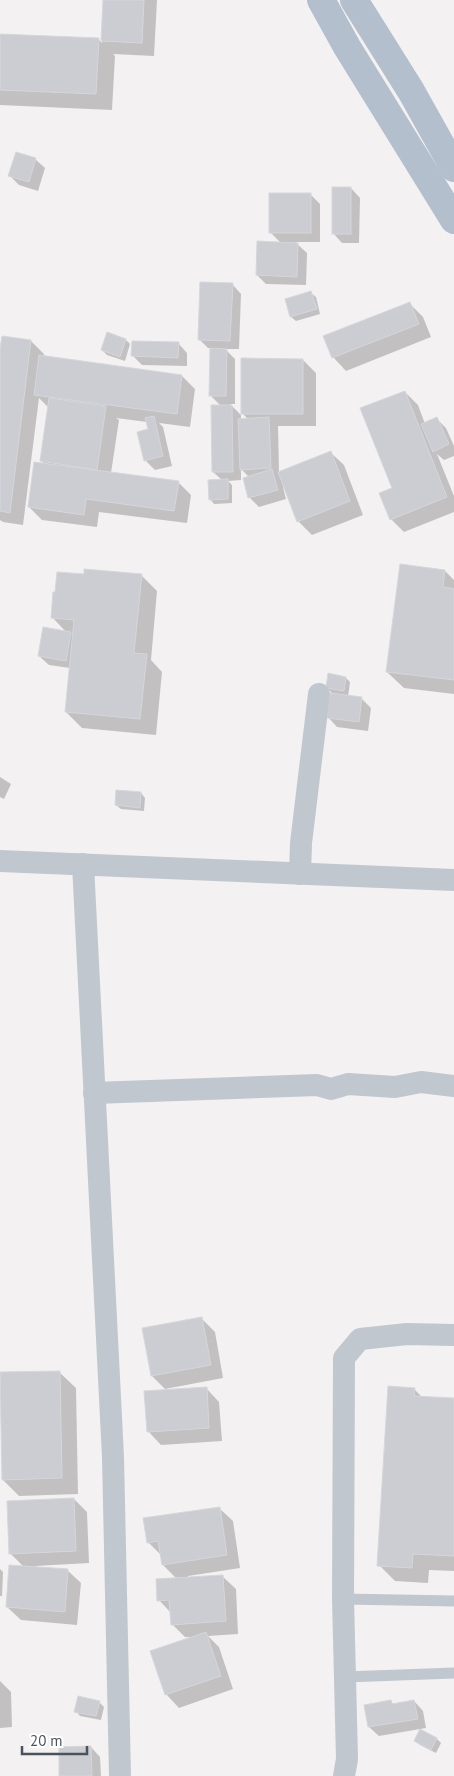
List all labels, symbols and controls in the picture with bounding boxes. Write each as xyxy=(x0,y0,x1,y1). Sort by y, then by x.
scale bar xyxy=(22,1724,88,1756)
text: 20 m xyxy=(30,1731,63,1750)

